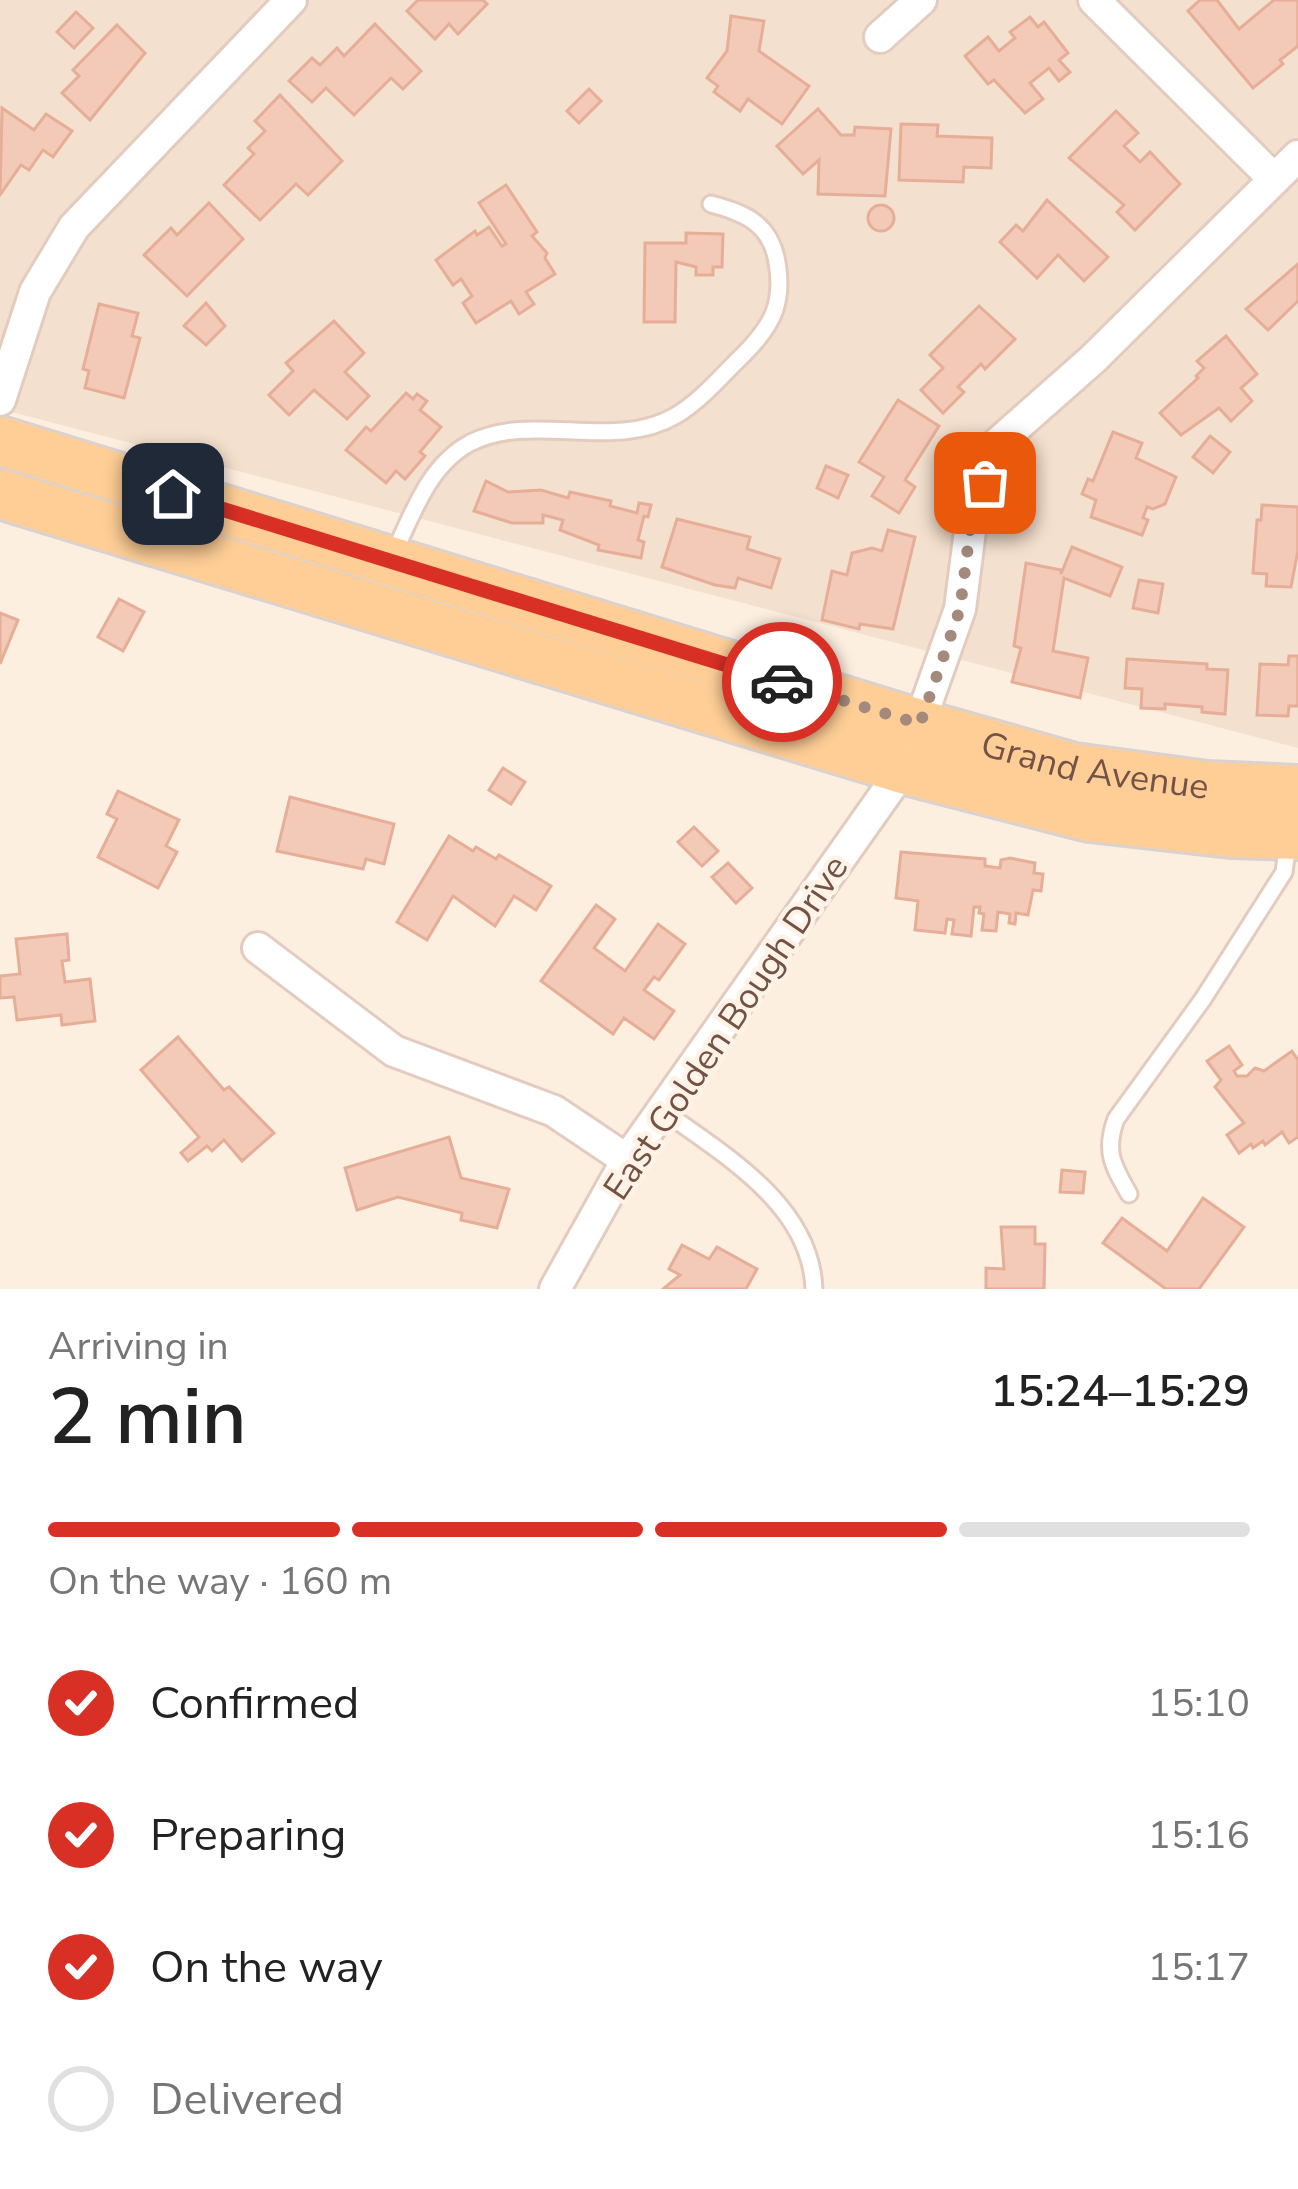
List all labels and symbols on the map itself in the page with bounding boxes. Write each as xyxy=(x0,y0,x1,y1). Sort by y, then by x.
pin xyxy=(934,432,1036,534)
pin xyxy=(122,443,224,545)
courier xyxy=(722,622,842,742)
street label: Grand Avenue xyxy=(975,720,1212,812)
street label: East Golden Bough Drive xyxy=(592,846,860,1210)

